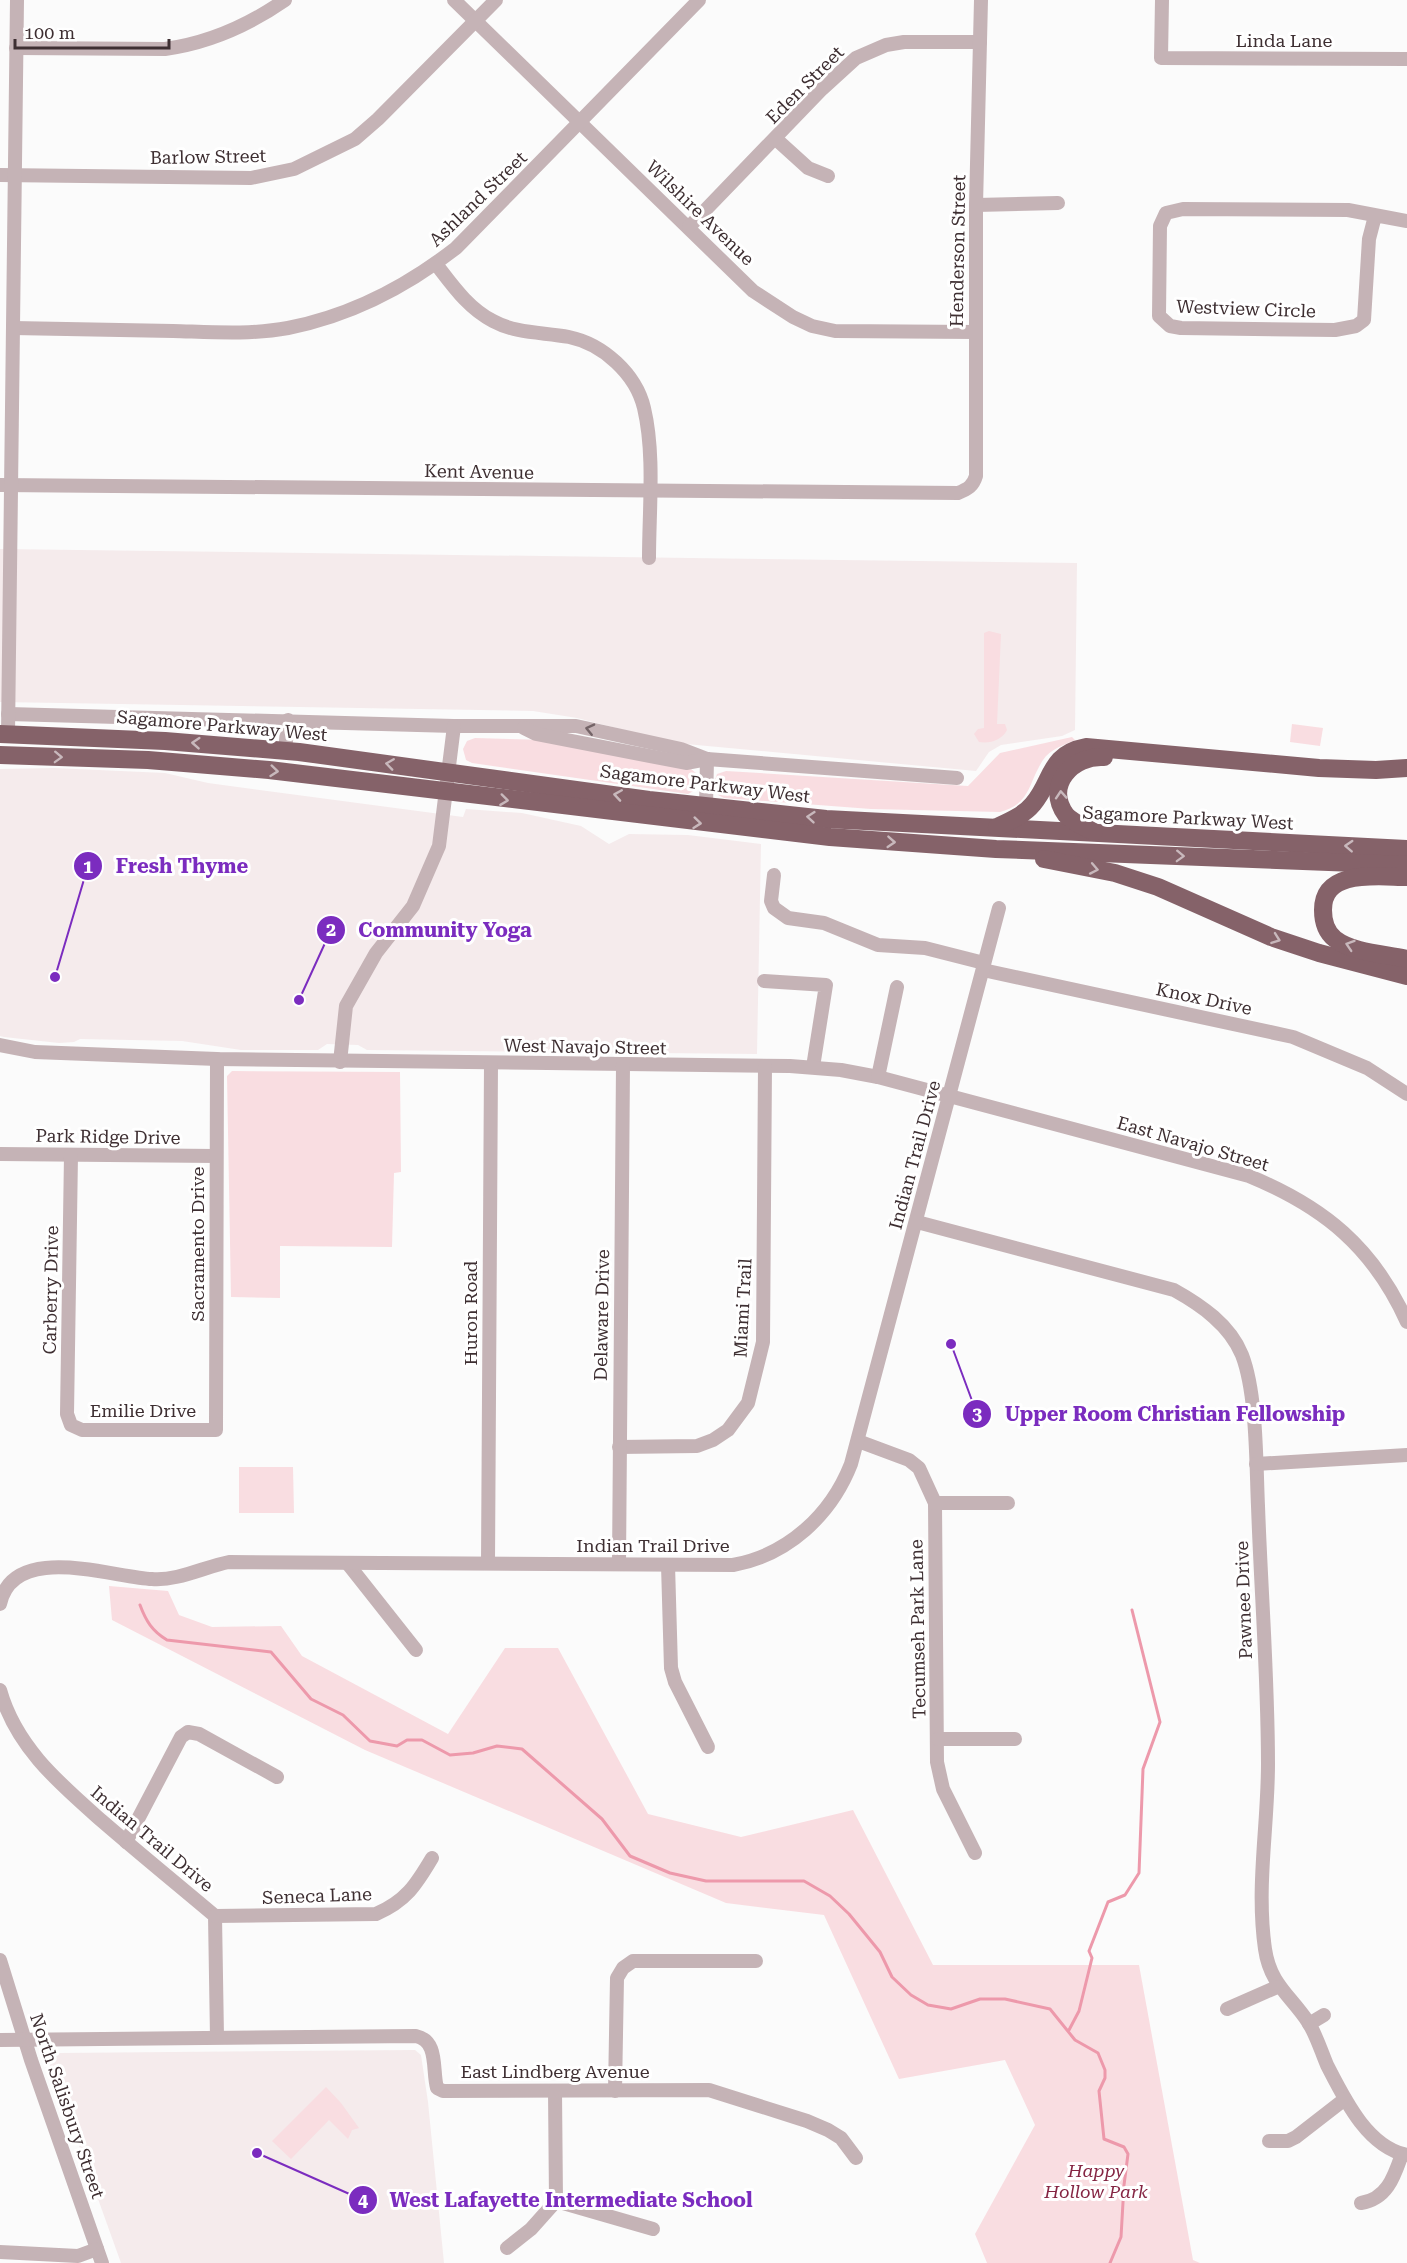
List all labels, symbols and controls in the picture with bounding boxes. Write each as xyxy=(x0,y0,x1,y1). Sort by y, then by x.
scale bar xyxy=(15,12,170,50)
text: 100 m xyxy=(24,22,75,43)
street label: Linda Lane xyxy=(1236,30,1333,51)
street label: Eden Street xyxy=(762,41,848,128)
street label: Barlow Street xyxy=(150,145,267,168)
street label: Ashland Street xyxy=(425,147,531,250)
street label: Wilshire Avenue xyxy=(642,156,759,269)
street label: Henderson Street xyxy=(946,174,969,327)
street label: Westview Circle xyxy=(1176,296,1316,321)
street label: Kent Avenue xyxy=(424,460,534,483)
street label: Sagamore Parkway West xyxy=(116,706,328,745)
one-way arrow xyxy=(585,724,595,737)
one-way arrow xyxy=(191,737,200,750)
one-way arrow xyxy=(54,751,63,764)
one-way arrow xyxy=(385,758,394,770)
street label: Sagamore Parkway West xyxy=(599,760,811,807)
one-way arrow xyxy=(269,764,279,777)
one-way arrow xyxy=(613,790,622,802)
one-way arrow xyxy=(1054,791,1067,800)
one-way arrow xyxy=(499,793,508,805)
street label: Sagamore Parkway West xyxy=(1082,801,1294,834)
one-way arrow xyxy=(807,811,816,824)
one-way arrow xyxy=(693,816,702,828)
one-way arrow xyxy=(887,835,896,848)
one-way arrow xyxy=(1344,840,1353,853)
callout: Fresh Thyme xyxy=(73,847,260,885)
one-way arrow xyxy=(1176,849,1185,862)
text: Fresh Thyme xyxy=(116,854,249,878)
text: 1 xyxy=(83,856,93,877)
one-way arrow xyxy=(1089,862,1099,875)
callout: Community Yoga xyxy=(316,911,544,949)
text: Community Yoga xyxy=(358,918,532,942)
text: 2 xyxy=(326,919,336,940)
one-way arrow xyxy=(1270,931,1281,944)
one-way arrow xyxy=(1345,940,1356,952)
street label: Knox Drive xyxy=(1154,978,1254,1019)
street label: West Navajo Street xyxy=(503,1035,667,1058)
street label: Indian Trail Drive xyxy=(885,1078,945,1232)
street label: East Navajo Street xyxy=(1115,1112,1272,1175)
street label: Park Ridge Drive xyxy=(35,1125,181,1148)
street label: Sacramento Drive xyxy=(187,1166,208,1321)
street label: Carberry Drive xyxy=(39,1225,62,1355)
street label: Delaware Drive xyxy=(590,1249,613,1381)
street label: Miami Trail xyxy=(729,1257,756,1358)
street label: Huron Road xyxy=(460,1260,481,1365)
callout: Upper Room Christian Fellowship xyxy=(962,1395,1357,1433)
street label: Emilie Drive xyxy=(90,1400,196,1421)
text: Upper Room Christian Fellowship xyxy=(1005,1402,1345,1426)
text: 3 xyxy=(972,1403,982,1424)
street label: Indian Trail Drive xyxy=(576,1535,730,1556)
street label: Tecumseh Park Lane xyxy=(905,1539,930,1719)
street label: Pawnee Drive xyxy=(1231,1540,1256,1660)
street label: Indian Trail Drive xyxy=(87,1781,218,1896)
street label: Seneca Lane xyxy=(262,1883,372,1908)
street label: North Salisbury Street xyxy=(26,2011,109,2201)
street label: East Lindberg Avenue xyxy=(460,2061,650,2082)
park label: Happy Hollow Park xyxy=(1043,2160,1148,2202)
callout: West Lafayette Intermediate School xyxy=(348,2181,765,2219)
text: West Lafayette Intermediate School xyxy=(389,2188,753,2212)
text: 4 xyxy=(358,2190,368,2211)

